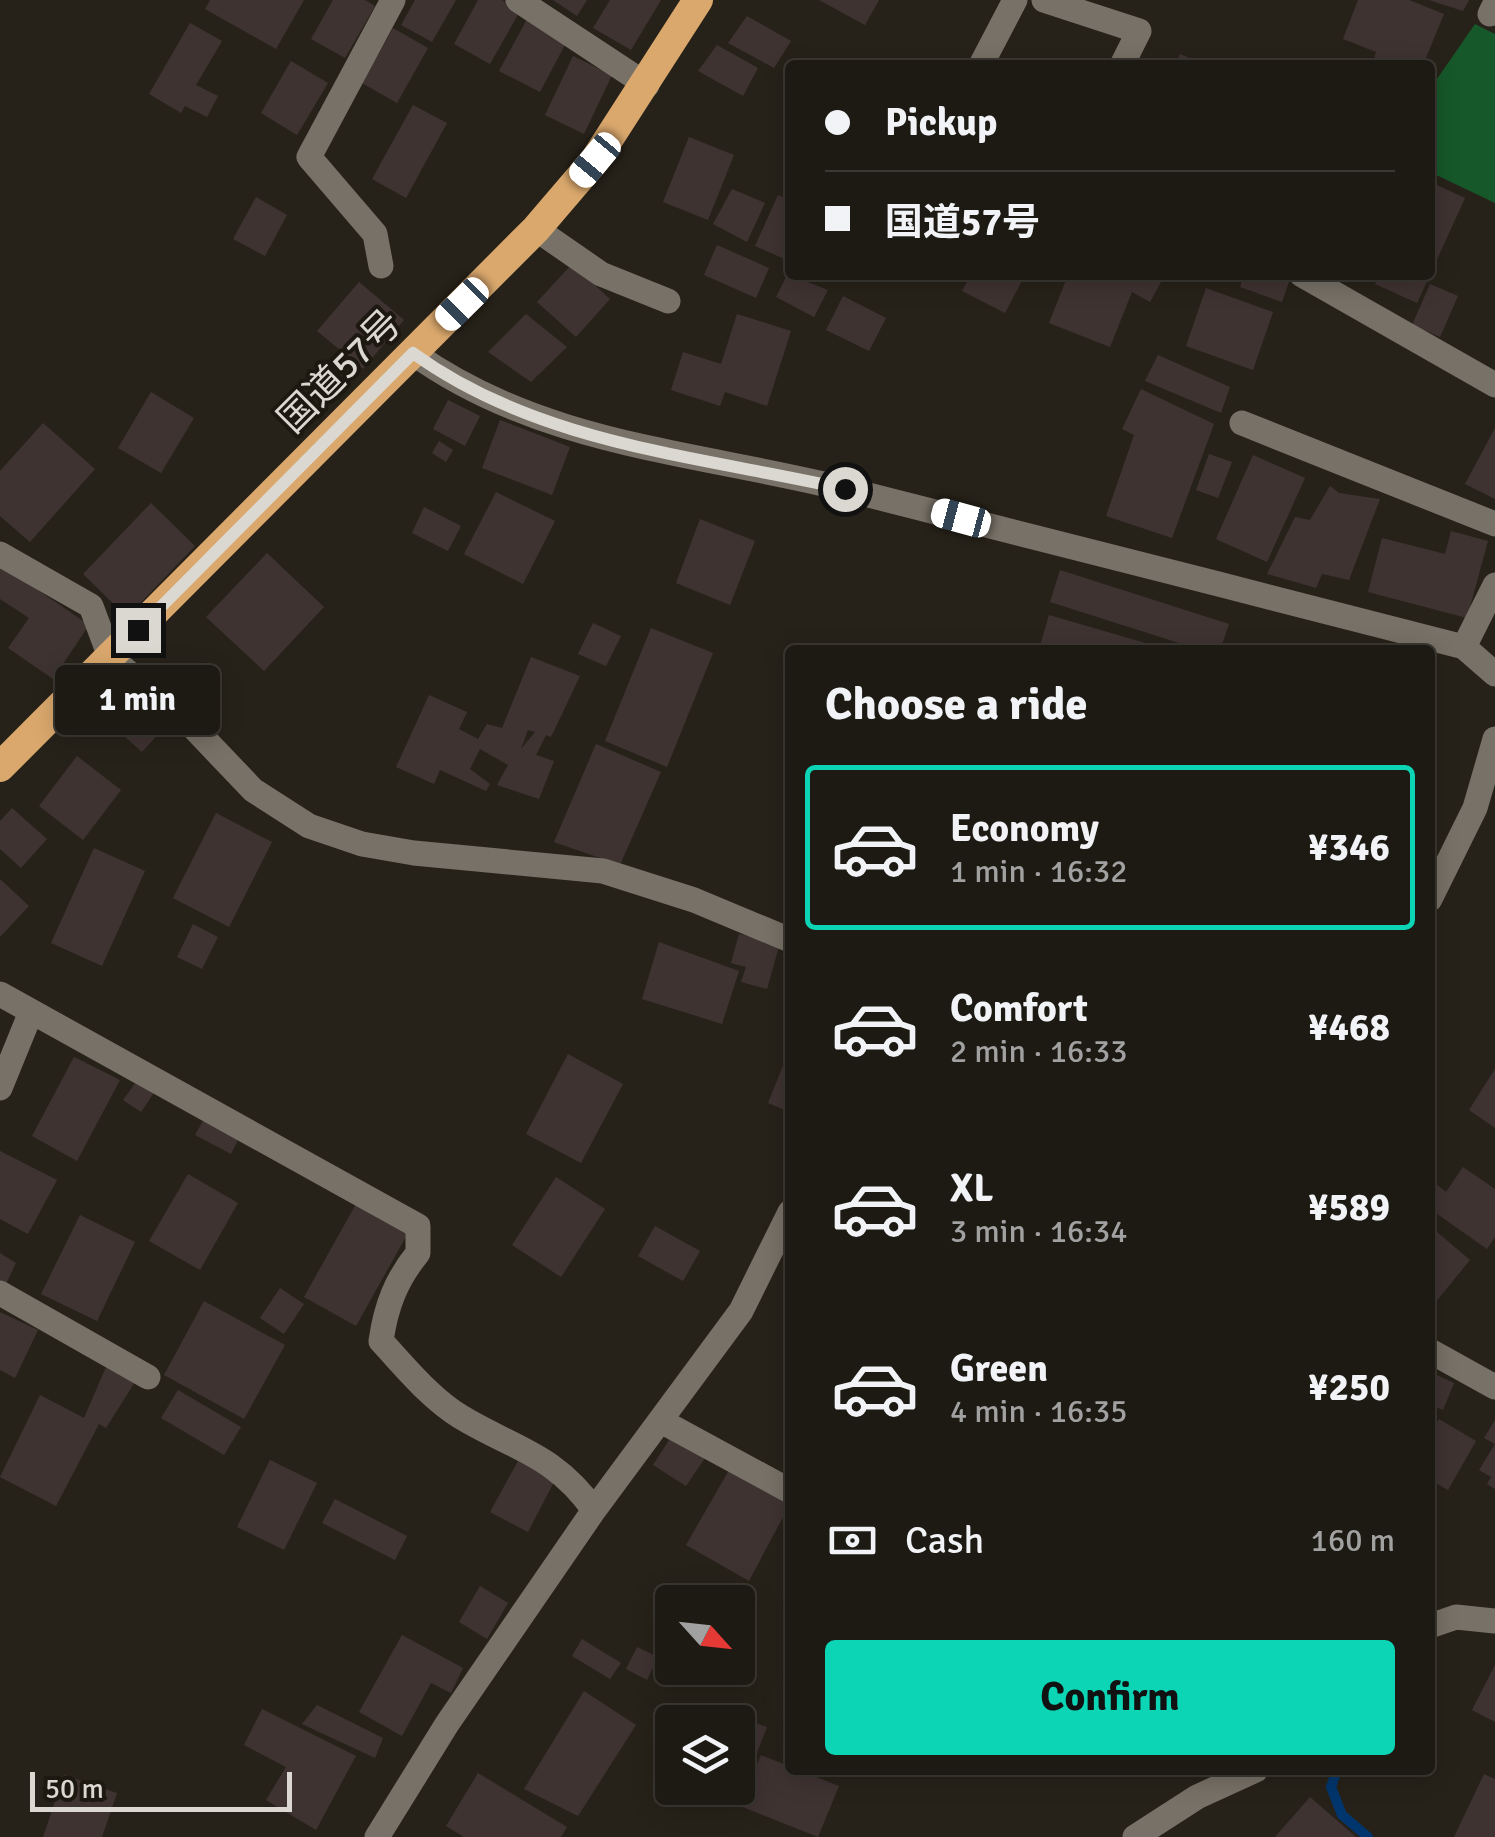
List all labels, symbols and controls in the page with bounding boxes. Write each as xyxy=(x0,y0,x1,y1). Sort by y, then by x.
text: Pickup xyxy=(885,99,997,146)
car xyxy=(564,127,626,193)
text: 国道57号 xyxy=(885,199,1040,246)
car xyxy=(430,272,494,336)
street label: 国道57号 xyxy=(268,300,411,443)
route start xyxy=(823,467,868,512)
car xyxy=(928,496,994,540)
route end xyxy=(116,608,161,653)
callout: 1 min xyxy=(56,665,220,735)
text: Choose a ride xyxy=(825,677,1088,732)
text: 1 min xyxy=(99,680,176,719)
icon: car xyxy=(830,803,920,893)
text: Economy xyxy=(950,805,1099,852)
text: ¥346 xyxy=(1308,824,1390,871)
text: 1 min · 16:32 xyxy=(950,852,1128,891)
icon: car xyxy=(830,983,920,1073)
text: Comfort xyxy=(950,985,1088,1032)
text: ¥468 xyxy=(1308,1004,1390,1051)
text: 2 min · 16:33 xyxy=(950,1032,1128,1071)
icon: car xyxy=(830,1163,920,1253)
text: XL xyxy=(950,1165,993,1212)
text: ¥589 xyxy=(1308,1184,1390,1231)
text: 3 min · 16:34 xyxy=(950,1212,1128,1251)
icon: car xyxy=(830,1343,920,1433)
text: Green xyxy=(950,1345,1048,1392)
text: ¥250 xyxy=(1308,1364,1390,1411)
text: 4 min · 16:35 xyxy=(950,1392,1128,1431)
icon: cash xyxy=(825,1513,880,1568)
text: Cash xyxy=(905,1517,984,1564)
text: 160 m xyxy=(1311,1521,1395,1560)
north arrow xyxy=(655,1585,755,1685)
map controls xyxy=(655,1585,755,1805)
button: Confirm xyxy=(825,1640,1395,1755)
button: layers xyxy=(655,1705,755,1805)
scale bar xyxy=(30,1767,292,1812)
text: 50 m xyxy=(45,1772,104,1806)

